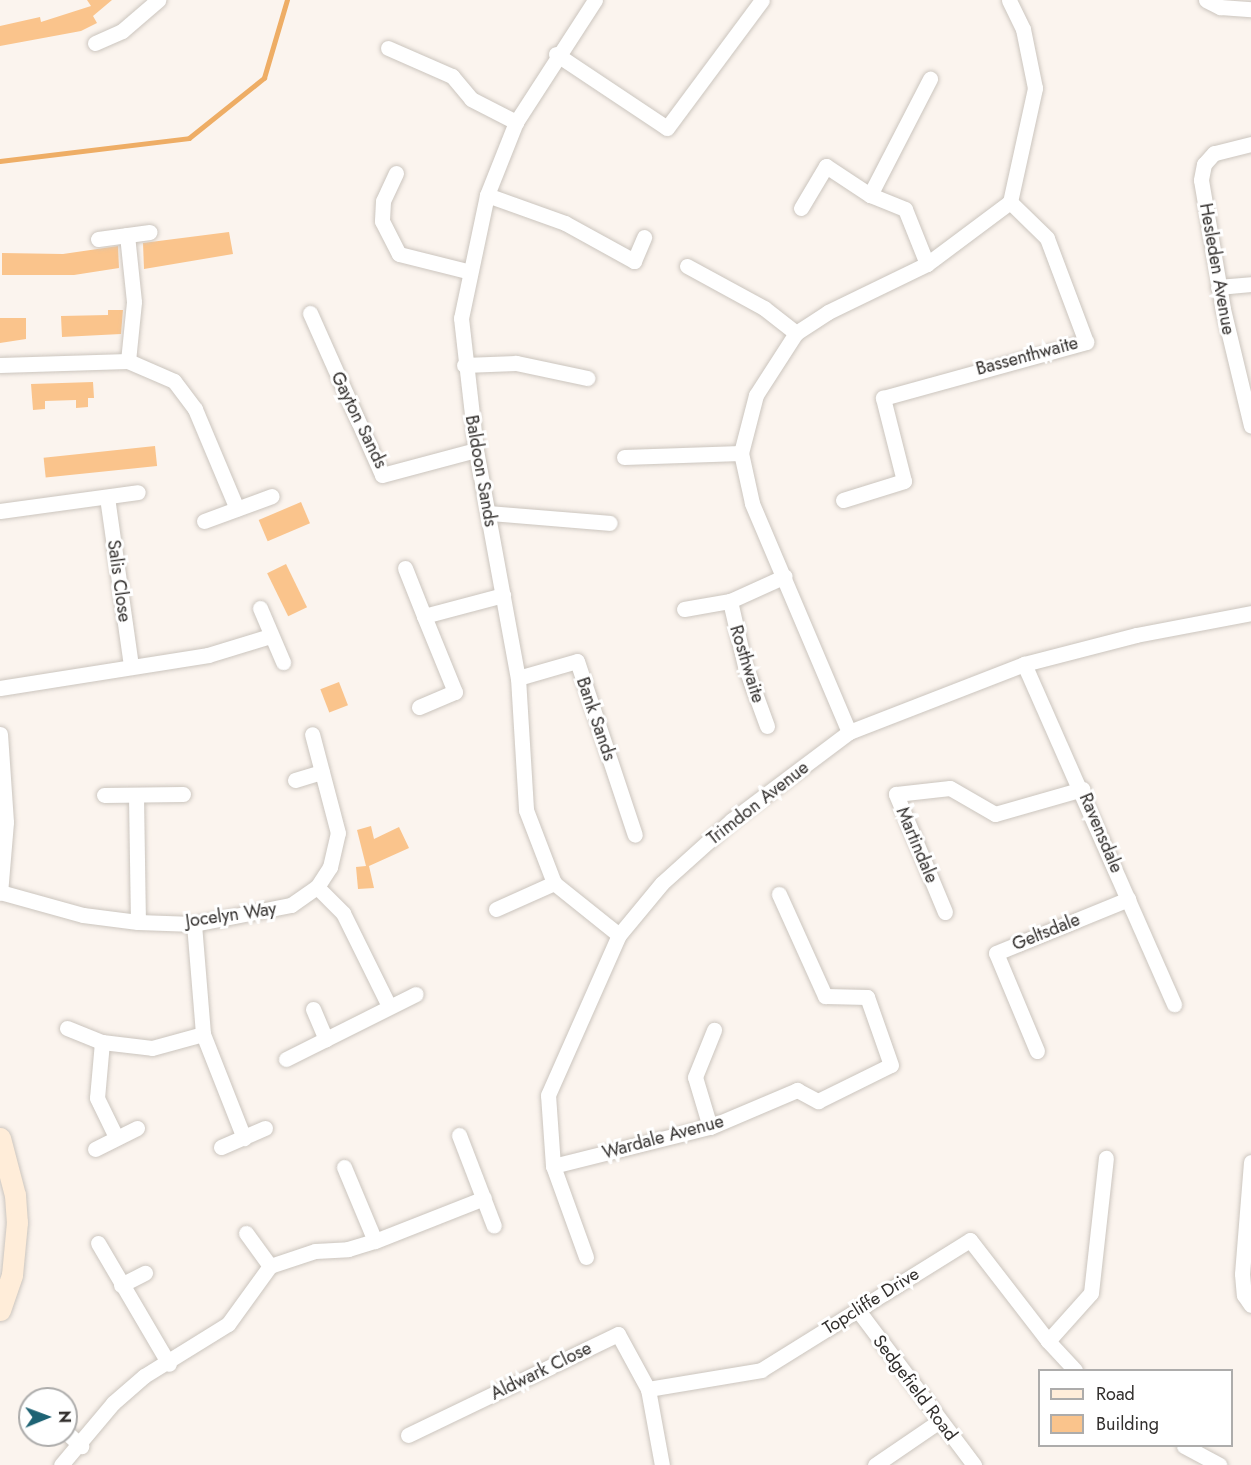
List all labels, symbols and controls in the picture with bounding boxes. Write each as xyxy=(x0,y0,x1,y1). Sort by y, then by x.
street label: Hesleden Avenue xyxy=(1195,202,1239,336)
street label: Bassenthwaite xyxy=(974,332,1080,380)
street label: Gayton Sands xyxy=(326,368,392,472)
street label: Baldoon Sands xyxy=(461,413,501,529)
street label: Salis Close xyxy=(103,538,135,624)
street label: Rosthwaite xyxy=(725,623,769,705)
street label: Bank Sands xyxy=(572,674,620,764)
street label: Trimdon Avenue xyxy=(703,757,813,849)
street label: Ravensdale xyxy=(1075,790,1127,876)
street label: Martindale xyxy=(891,804,943,886)
street label: Jocelyn Way xyxy=(184,898,278,932)
street label: Geltsdale xyxy=(1009,909,1083,955)
street label: Wardale Avenue xyxy=(600,1110,726,1164)
street label: Topcliffe Drive xyxy=(819,1263,923,1339)
street label: Sedgefield Road xyxy=(868,1331,962,1445)
street label: Aldwark Close xyxy=(487,1337,595,1405)
legend xyxy=(1038,1369,1233,1447)
text: Road xyxy=(1096,1381,1135,1407)
north arrow xyxy=(18,1387,78,1447)
text: N xyxy=(53,1410,76,1423)
text: Building xyxy=(1096,1411,1159,1437)

